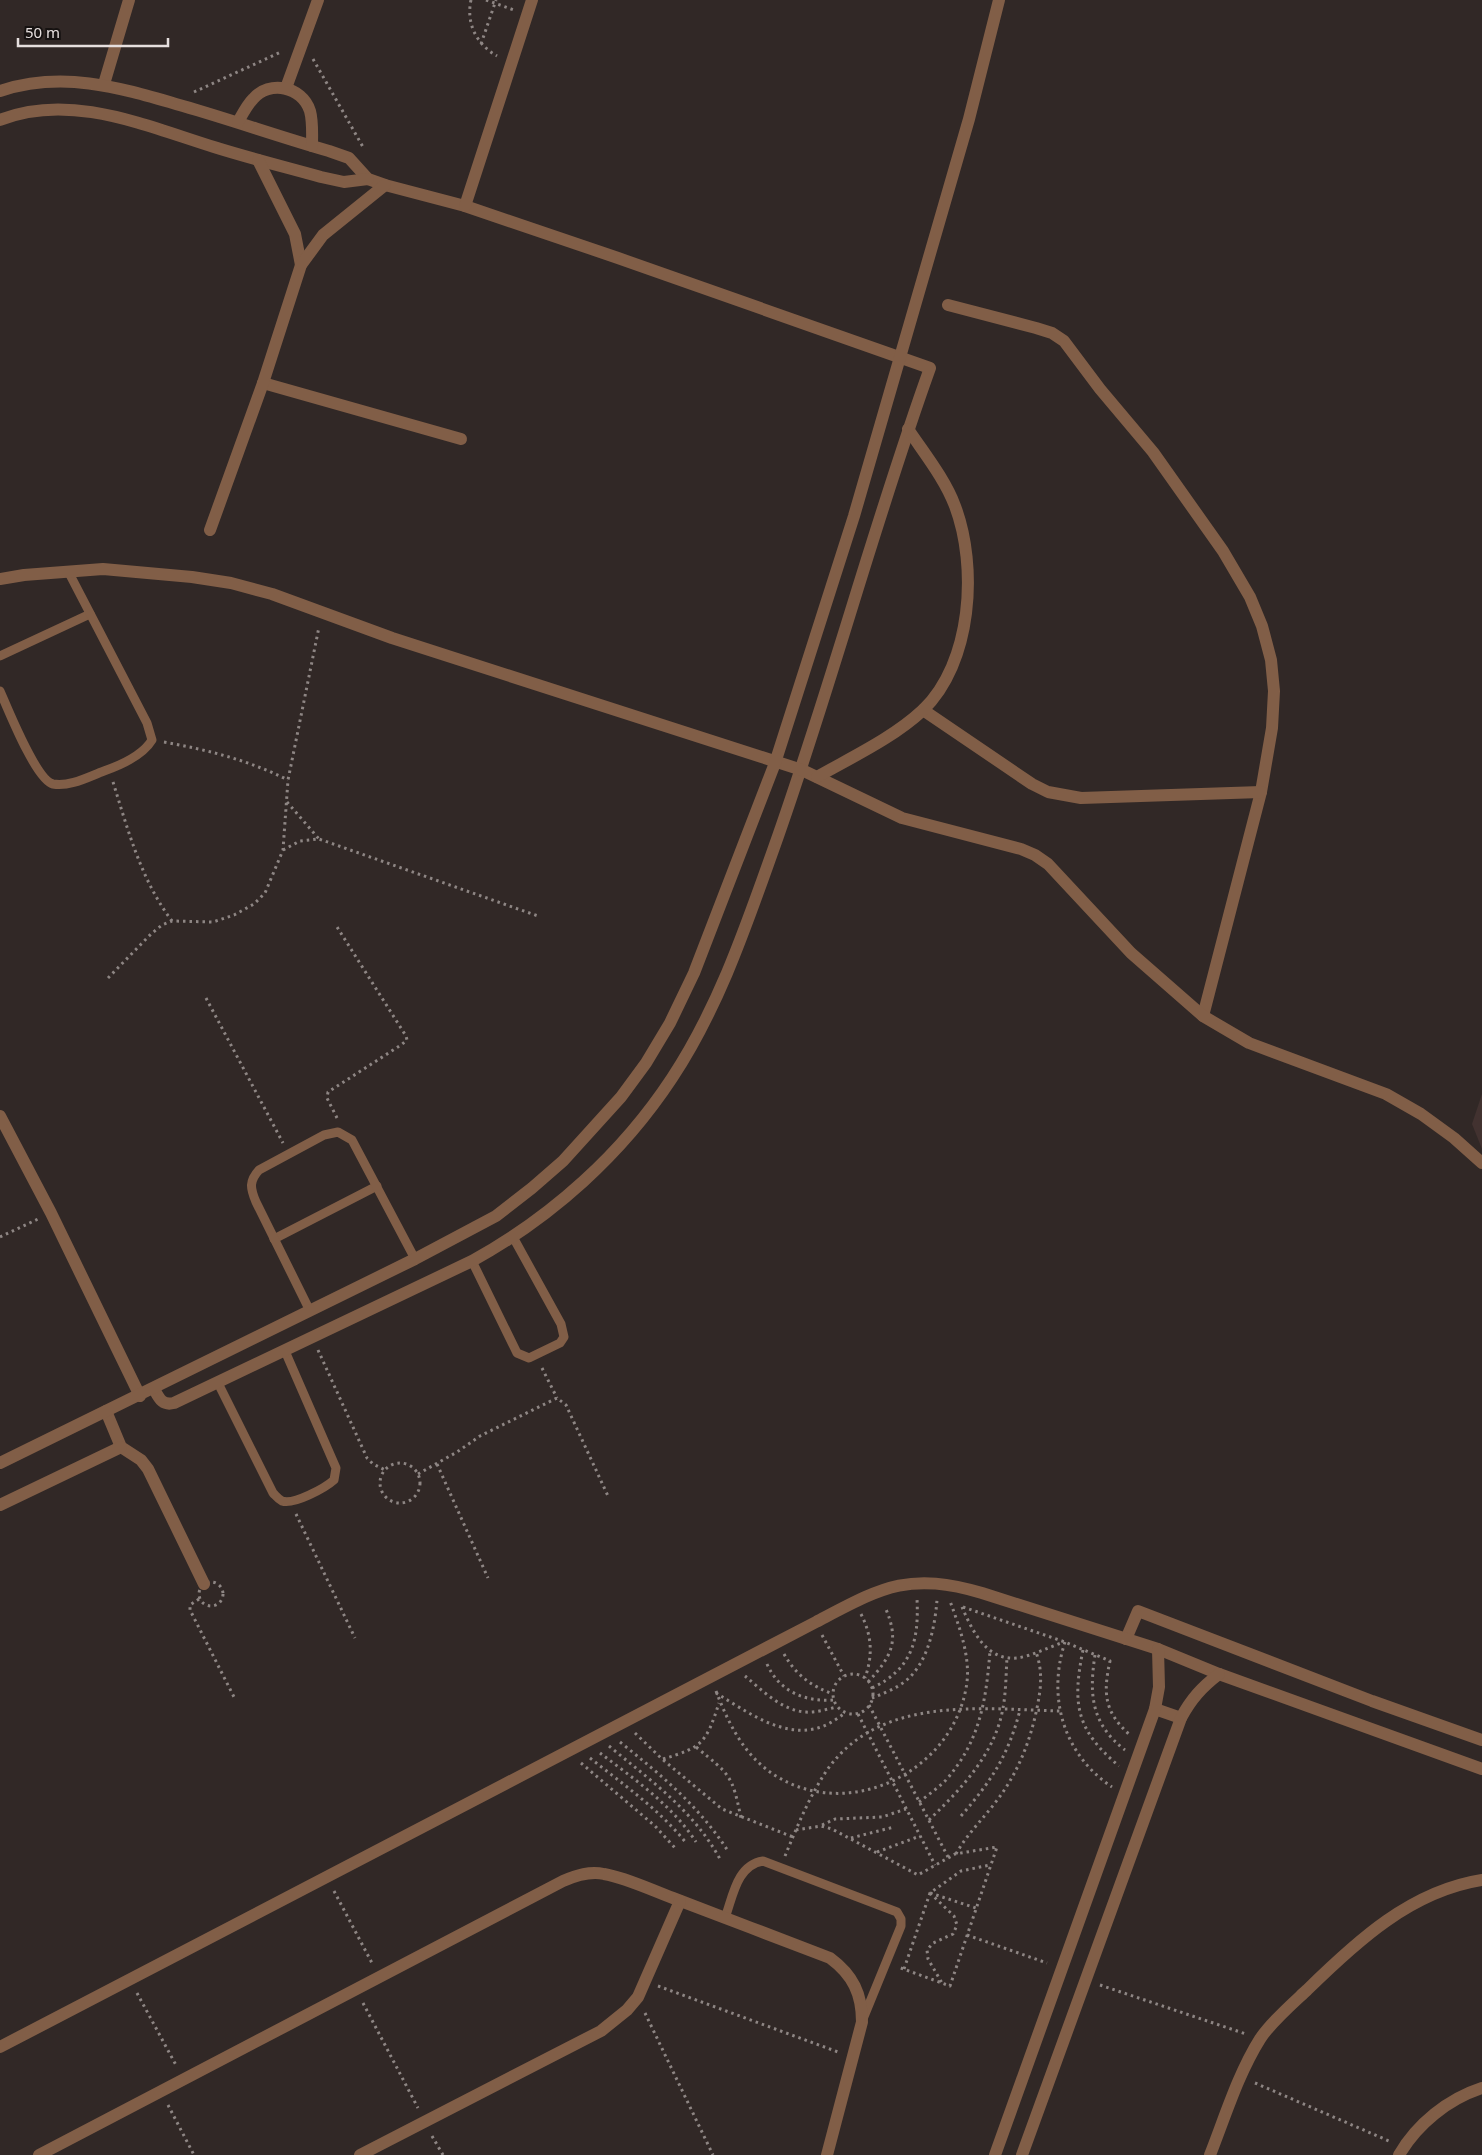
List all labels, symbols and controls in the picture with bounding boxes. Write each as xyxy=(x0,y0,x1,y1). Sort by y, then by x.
scale bar xyxy=(18,15,168,47)
text: 50 m xyxy=(25,22,60,42)

